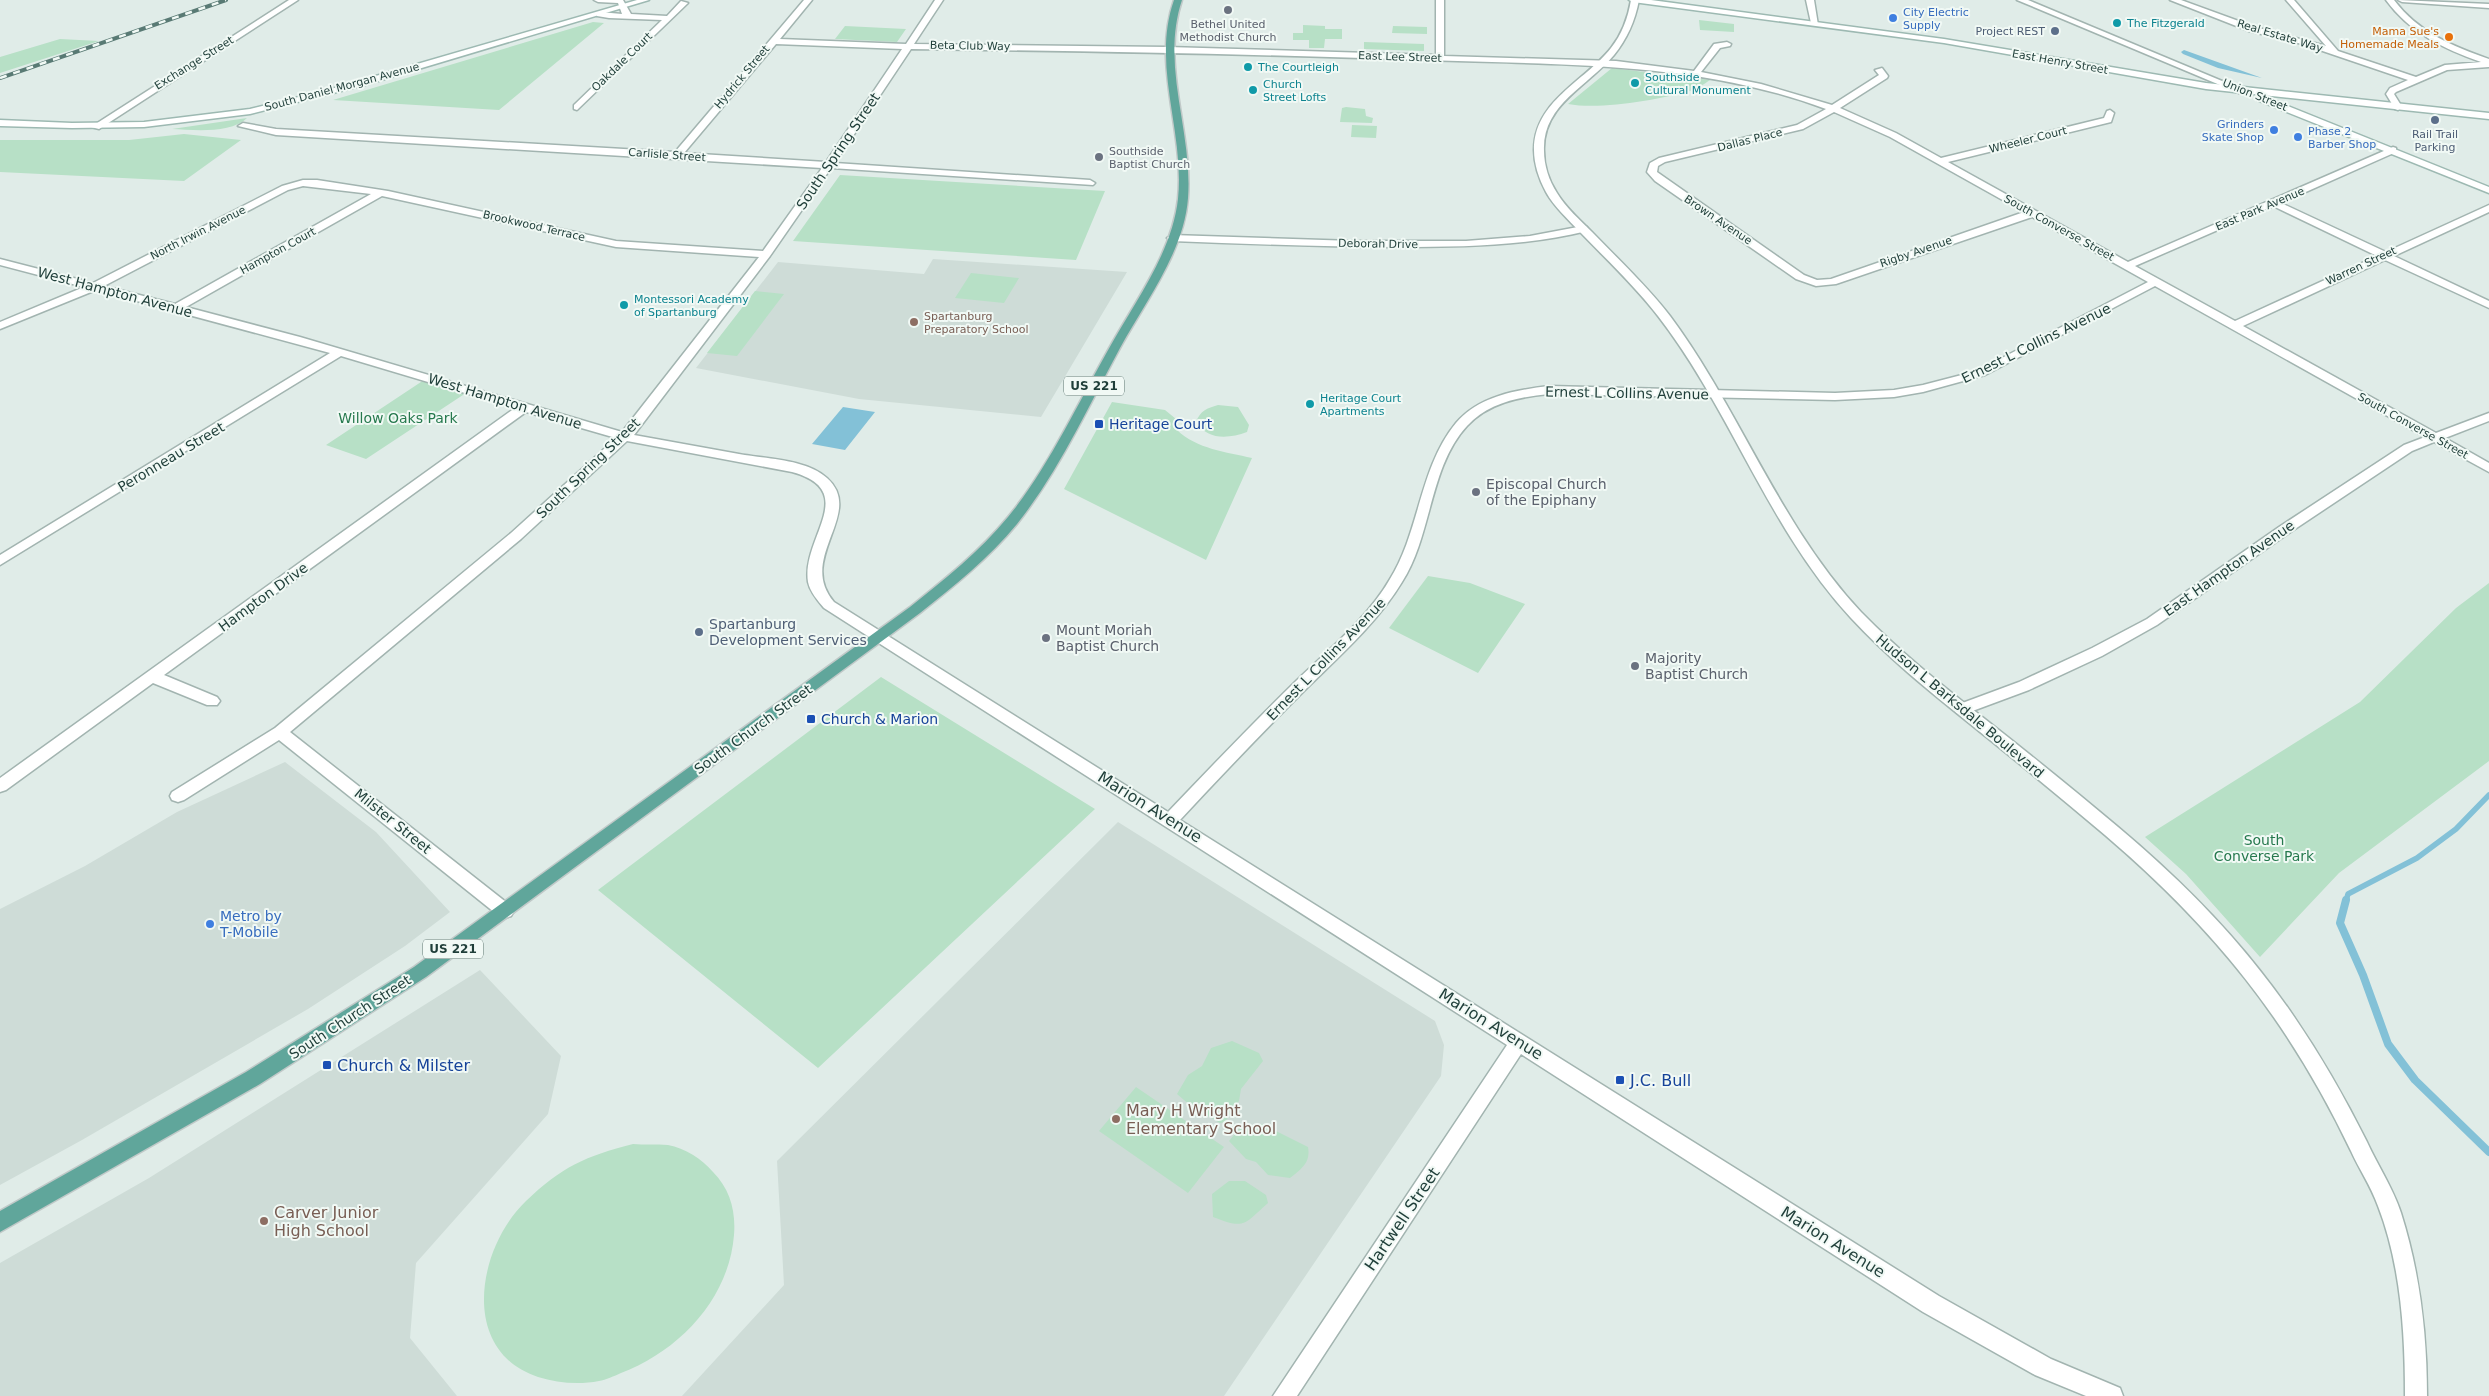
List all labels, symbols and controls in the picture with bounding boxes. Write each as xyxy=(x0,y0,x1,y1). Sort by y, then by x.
marker: Bethel United Methodist Church xyxy=(1222,4,1234,16)
place label: City Electric Supply xyxy=(1903,6,1969,32)
marker: City Electric Supply xyxy=(1887,12,1899,24)
marker: The Fitzgerald xyxy=(2111,17,2123,29)
place label: The Fitzgerald xyxy=(2126,17,2205,30)
street label: Real Estate Way xyxy=(2236,17,2325,55)
place label: Bethel United Methodist Church xyxy=(1180,18,1276,44)
place label: Project REST xyxy=(1976,25,2045,38)
marker: Project REST xyxy=(2049,25,2061,37)
place label: Mama Sue's Homemade Meals xyxy=(2340,25,2439,51)
street label: Oakdale Court xyxy=(589,29,655,94)
marker: Mama Sue's Homemade Meals xyxy=(2443,31,2455,43)
street label: Exchange Street xyxy=(152,33,236,93)
street label: Beta Club Way xyxy=(930,39,1011,53)
street label: Hydrick Street xyxy=(712,42,773,111)
street label: East Henry Street xyxy=(2011,47,2110,77)
street label: East Lee Street xyxy=(1358,49,1443,65)
street label: South Daniel Morgan Avenue xyxy=(263,60,421,114)
marker: The Courtleigh xyxy=(1242,61,1254,73)
place label: The Courtleigh xyxy=(1257,61,1339,74)
place label: Southside Cultural Monument xyxy=(1645,71,1751,97)
street label: Union Street xyxy=(2221,76,2290,114)
marker: Southside Cultural Monument xyxy=(1629,77,1641,89)
place label: Church Street Lofts xyxy=(1263,78,1327,104)
marker: Church Street Lofts xyxy=(1247,84,1259,96)
street label: South Spring Street xyxy=(793,89,883,212)
marker: Rail Trail Parking xyxy=(2429,114,2441,126)
place label: Grinders Skate Shop xyxy=(2202,118,2264,144)
street label: Wheeler Court xyxy=(1988,124,2069,156)
marker: Grinders Skate Shop xyxy=(2268,124,2280,136)
place label: Phase 2 Barber Shop xyxy=(2308,125,2376,151)
street label: Dallas Place xyxy=(1716,126,1784,154)
place label: Rail Trail Parking xyxy=(2412,128,2458,154)
marker: Phase 2 Barber Shop xyxy=(2292,131,2304,143)
place label: Southside Baptist Church xyxy=(1109,145,1190,171)
street label: Carlisle Street xyxy=(628,146,707,164)
marker: Southside Baptist Church xyxy=(1093,151,1105,163)
street label: East Park Avenue xyxy=(2214,184,2307,234)
street label: South Converse Street xyxy=(2002,192,2117,264)
street label: Brown Avenue xyxy=(1682,193,1755,248)
street label: North Irwin Avenue xyxy=(148,203,248,263)
street label: Brookwood Terrace xyxy=(482,208,587,244)
street label: Hampton Court xyxy=(238,225,319,277)
street label: Rigby Avenue xyxy=(1878,233,1954,270)
street label: Deborah Drive xyxy=(1338,237,1418,251)
street label: Warren Street xyxy=(2324,244,2399,288)
street label: West Hampton Avenue xyxy=(36,264,194,320)
place label: Montessori Academy of Spartanburg xyxy=(634,293,749,319)
marker: Montessori Academy of Spartanburg xyxy=(618,299,630,311)
street label: Ernest L Collins Avenue xyxy=(1959,300,2113,386)
place label: Spartanburg Preparatory School xyxy=(924,310,1029,336)
marker: Spartanburg Preparatory School xyxy=(908,316,920,328)
street label: West Hampton Avenue xyxy=(426,370,584,432)
road number: US 221 xyxy=(1064,376,1124,396)
street label: Ernest L Collins Avenue xyxy=(1545,384,1709,402)
street label: South Converse Street xyxy=(2356,390,2471,462)
place label: Heritage Court Apartments xyxy=(1320,392,1402,418)
marker: Heritage Court Apartments xyxy=(1304,398,1316,410)
park label: Willow Oaks Park xyxy=(338,410,459,426)
street label: South Spring Street xyxy=(533,414,643,521)
place label: Heritage Court xyxy=(1109,416,1213,432)
marker: Heritage Court xyxy=(1093,418,1105,430)
street label: Peronneau Street xyxy=(115,419,228,495)
place label: Episcopal Church of the Epiphany xyxy=(1486,476,1607,508)
marker: Episcopal Church of the Epiphany xyxy=(1470,486,1482,498)
street label: East Hampton Avenue xyxy=(2161,517,2297,619)
street label: Hampton Drive xyxy=(215,559,311,635)
street label: Ernest L Collins Avenue xyxy=(1263,594,1389,724)
place label: Spartanburg Development Services xyxy=(709,616,867,648)
place label: Mount Moriah Baptist Church xyxy=(1056,622,1159,654)
marker: Spartanburg Development Services xyxy=(693,626,705,638)
street label: Hudson L Barksdale Boulevard xyxy=(1873,631,2047,781)
marker: Mount Moriah Baptist Church xyxy=(1040,632,1052,644)
place label: Majority Baptist Church xyxy=(1645,650,1748,682)
marker: Majority Baptist Church xyxy=(1629,660,1641,672)
street label: South Church Street xyxy=(691,681,815,777)
place label: Church & Marion xyxy=(821,711,938,727)
marker: Church & Marion xyxy=(805,713,817,725)
street label: Marion Avenue xyxy=(1094,767,1206,847)
street label: Milster Street xyxy=(351,785,435,857)
park label: South Converse Park xyxy=(2214,832,2315,864)
place label: Metro by T-Mobile xyxy=(219,908,282,940)
marker: Metro by T-Mobile xyxy=(204,918,216,930)
road number: US 221 xyxy=(423,940,483,959)
street label: South Church Street xyxy=(286,971,414,1062)
street label: Marion Avenue xyxy=(1435,984,1547,1064)
place label: Church & Milster xyxy=(337,1056,470,1075)
marker: Church & Milster xyxy=(321,1059,333,1071)
place label: J.C. Bull xyxy=(1629,1071,1691,1090)
marker: J.C. Bull xyxy=(1614,1074,1626,1086)
place label: Mary H Wright Elementary School xyxy=(1126,1101,1276,1138)
marker: Mary H Wright Elementary School xyxy=(1110,1113,1122,1125)
street label: Hartwell Street xyxy=(1361,1164,1443,1274)
street label: Marion Avenue xyxy=(1777,1202,1889,1282)
place label: Carver Junior High School xyxy=(274,1203,379,1240)
marker: Carver Junior High School xyxy=(258,1215,270,1227)

